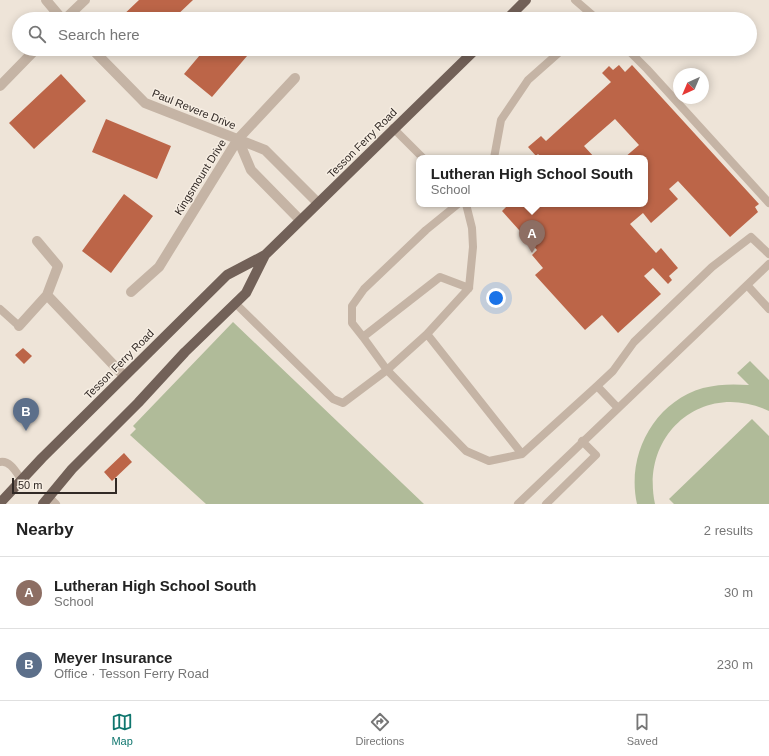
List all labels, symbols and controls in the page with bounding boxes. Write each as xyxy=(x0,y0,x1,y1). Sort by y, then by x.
search box xyxy=(12,12,757,56)
icon: search xyxy=(26,23,48,45)
text: Search here xyxy=(58,26,140,43)
north arrow xyxy=(673,68,709,104)
street label: Paul Revere Drive xyxy=(150,87,238,131)
street label: Tesson Ferry Road xyxy=(325,106,399,180)
street label: Kingsmount Drive xyxy=(172,137,228,217)
popup xyxy=(416,155,648,207)
text: Lutheran High School South xyxy=(431,165,633,182)
text: School xyxy=(431,182,471,197)
pin: A xyxy=(519,220,545,253)
your location xyxy=(486,288,506,308)
street label: Tesson Ferry Road xyxy=(82,327,156,401)
pin: B xyxy=(13,398,39,431)
scale bar xyxy=(12,476,117,495)
text: 50 m xyxy=(18,479,42,491)
text: Nearby xyxy=(16,520,74,539)
text: 2 results xyxy=(704,523,753,538)
text: Lutheran High School South xyxy=(54,577,257,594)
text: A xyxy=(24,585,34,600)
text: 30 m xyxy=(724,585,753,600)
text: School xyxy=(54,594,94,609)
text: Meyer Insurance xyxy=(54,649,172,666)
text: B xyxy=(24,657,34,672)
text: 230 m xyxy=(717,657,753,672)
text: Office · Tesson Ferry Road xyxy=(54,666,209,681)
tab: Map xyxy=(111,711,133,747)
tab: Directions xyxy=(355,711,404,747)
tab: Saved xyxy=(627,711,658,747)

